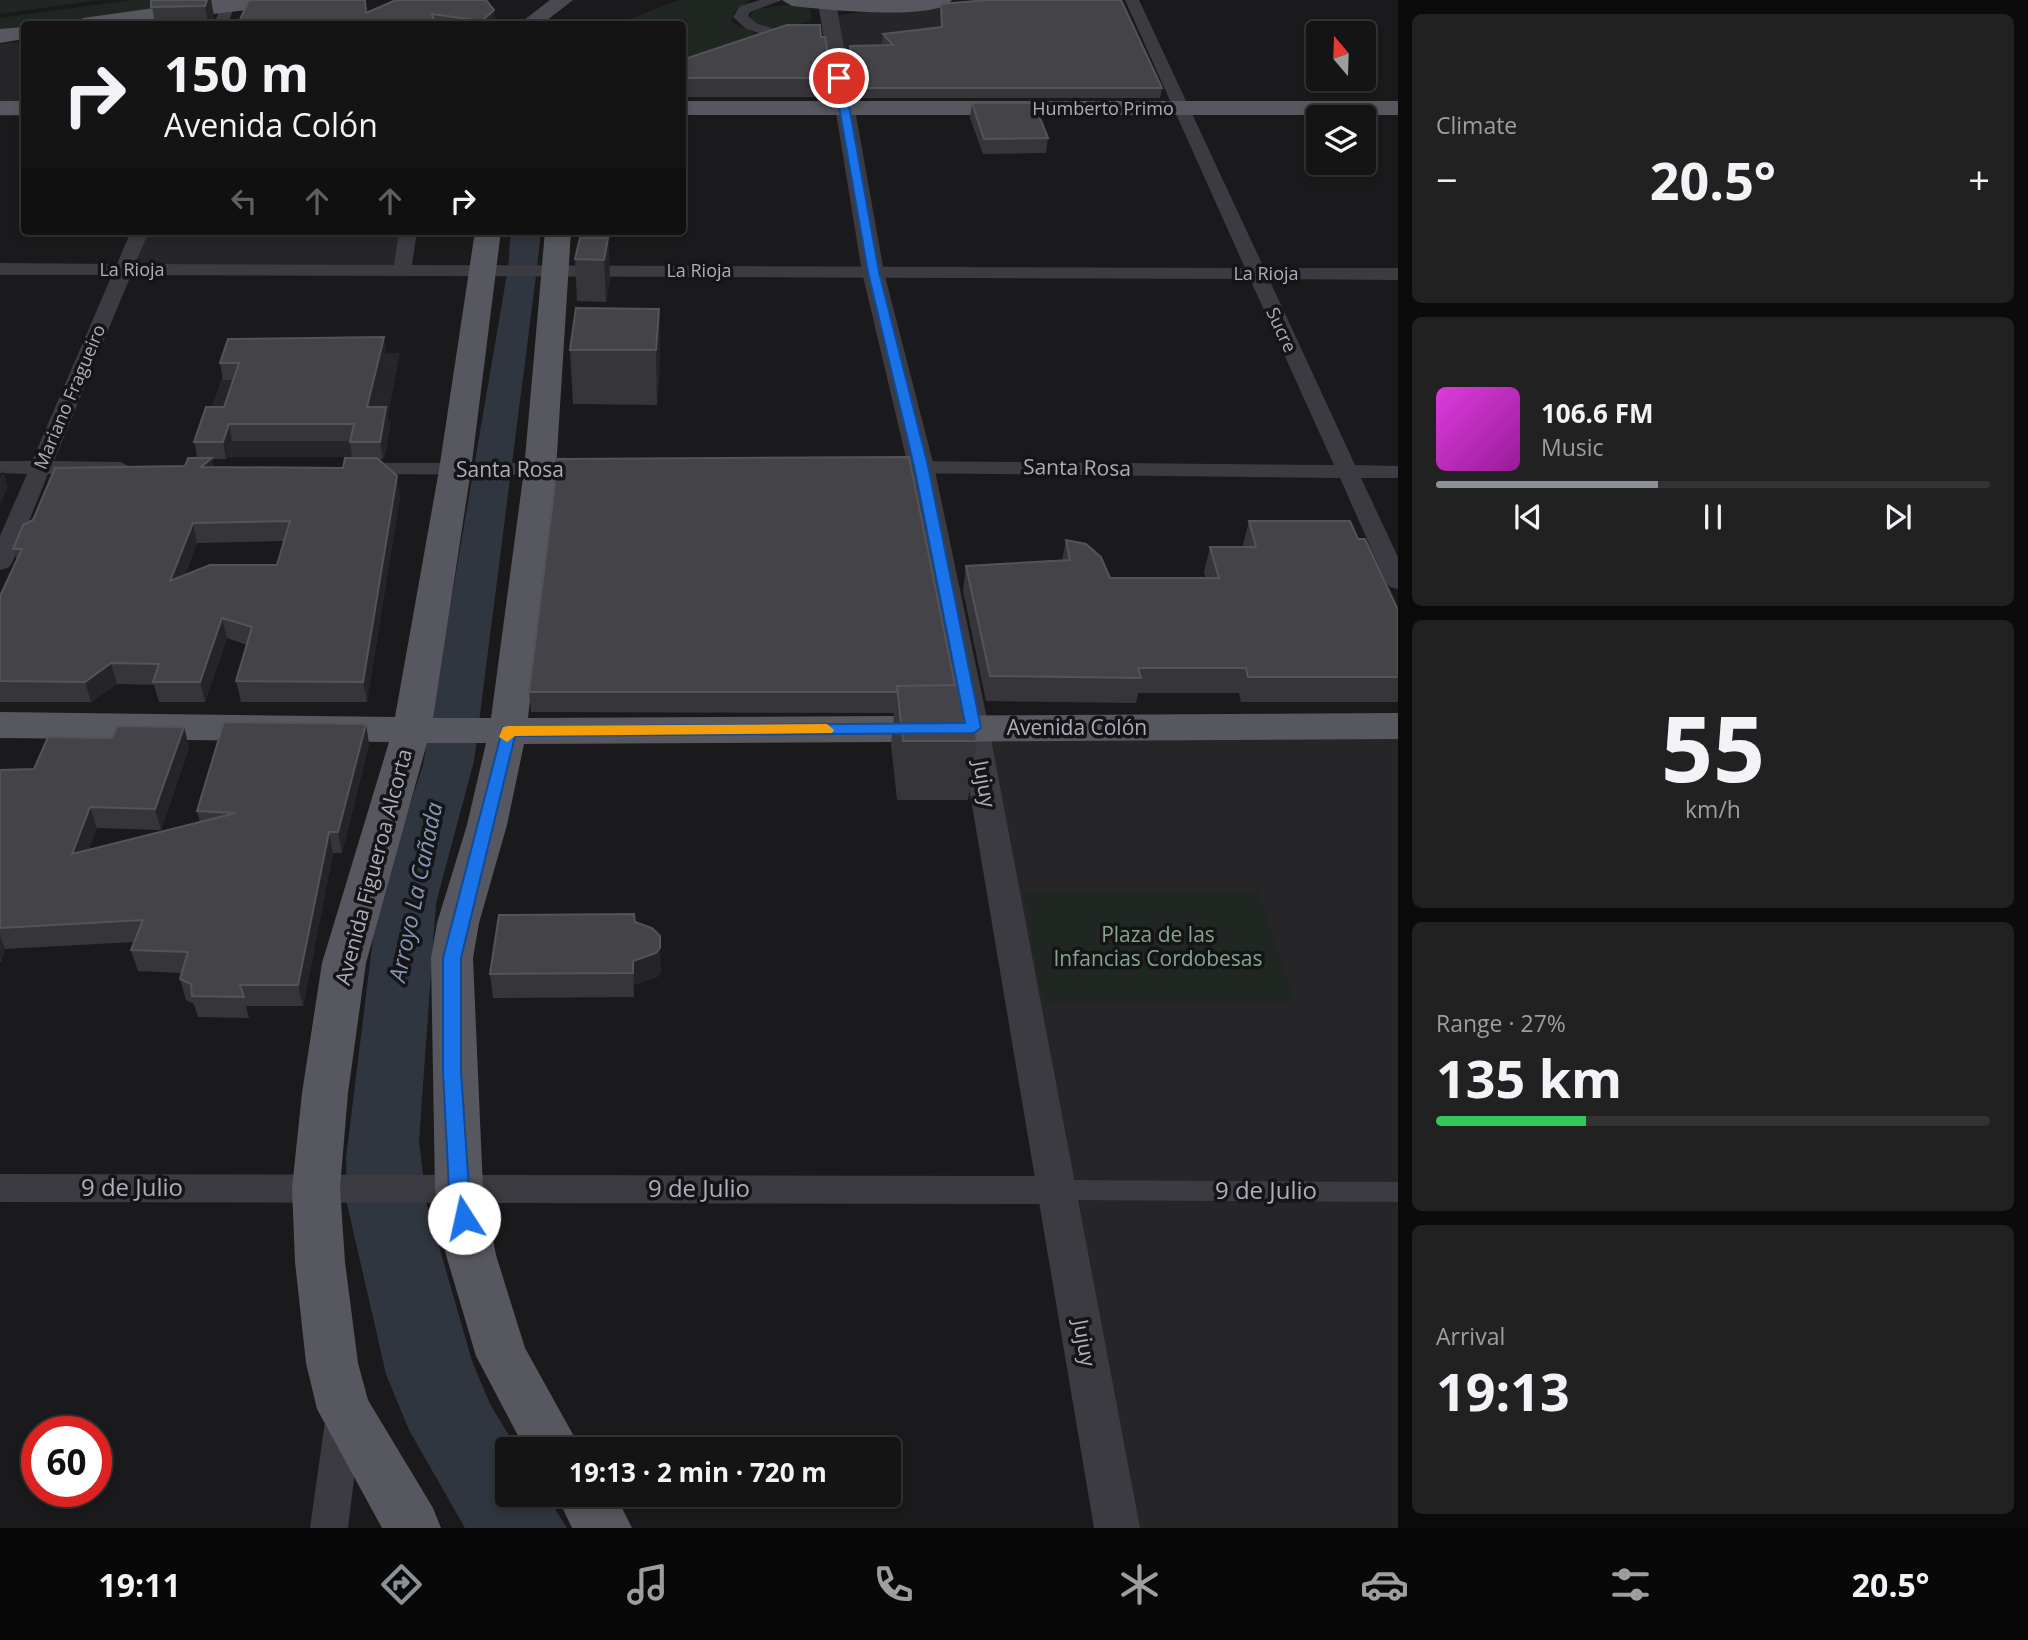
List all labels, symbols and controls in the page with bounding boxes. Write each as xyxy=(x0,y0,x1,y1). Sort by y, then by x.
north arrow xyxy=(1306,21,1376,91)
map controls xyxy=(1306,21,1376,175)
text: 150 m xyxy=(164,40,309,106)
pin xyxy=(809,48,869,108)
icon: right xyxy=(49,49,140,140)
icon: arrive xyxy=(820,59,858,97)
street label: Humberto Primo xyxy=(1032,96,1174,120)
text: Avenida Colón xyxy=(164,103,378,146)
button: layers xyxy=(1306,105,1376,175)
text: Climate xyxy=(1436,109,1517,141)
text: 20.5° xyxy=(1650,144,1776,215)
text: − xyxy=(1436,153,1458,205)
text: + xyxy=(1968,153,1990,205)
icon: left xyxy=(225,182,263,220)
icon: ahead xyxy=(298,182,336,220)
icon: ahead xyxy=(371,182,409,220)
icon: right xyxy=(444,182,482,220)
street label: La Rioja xyxy=(99,257,165,281)
street label: La Rioja xyxy=(666,258,732,282)
street label: La Rioja xyxy=(1233,261,1299,285)
street label: Sucre xyxy=(1261,303,1303,356)
street label: Mariano Fragueiro xyxy=(28,321,110,473)
text: 106.6 FM xyxy=(1541,395,1653,431)
text: Music xyxy=(1541,431,1604,463)
street label: Santa Rosa xyxy=(1023,452,1131,482)
street label: Santa Rosa xyxy=(456,455,564,483)
icon: previous xyxy=(1509,498,1547,536)
icon: pause xyxy=(1694,498,1732,536)
icon: next xyxy=(1879,498,1917,536)
text: 55 xyxy=(1661,685,1765,809)
street label: Avenida Colón xyxy=(1007,713,1147,741)
street label: Avenida Figueroa Alcorta xyxy=(328,746,418,988)
street label: Jujuy xyxy=(967,756,1003,810)
text: km/h xyxy=(1685,793,1741,825)
water label: Arroyo La Cañada xyxy=(380,799,450,986)
park label: Plaza de las Infancias Cordobesas xyxy=(1053,920,1263,972)
text: Range · 27% xyxy=(1436,1007,1566,1039)
text: 135 km xyxy=(1436,1042,1622,1113)
street label: 9 de Julio xyxy=(81,1170,183,1203)
street label: 9 de Julio xyxy=(648,1171,750,1204)
street label: 9 de Julio xyxy=(1215,1173,1317,1206)
position arrow xyxy=(427,1181,501,1255)
street label: Jujuy xyxy=(1067,1315,1103,1369)
text: Arrival xyxy=(1436,1320,1505,1352)
text: 19:13 xyxy=(1436,1355,1570,1426)
speed limit sign: 60 xyxy=(21,1416,112,1507)
text: 19:13 · 2 min · 720 m xyxy=(569,1454,827,1490)
icon: directions xyxy=(377,1560,426,1609)
icon: music xyxy=(623,1560,672,1609)
icon: phone xyxy=(869,1560,918,1609)
icon: climate xyxy=(1115,1560,1164,1609)
icon: car xyxy=(1360,1560,1409,1609)
icon: filters xyxy=(1606,1560,1655,1609)
text: 19:11 xyxy=(98,1563,181,1606)
text: 20.5° xyxy=(1852,1563,1930,1606)

